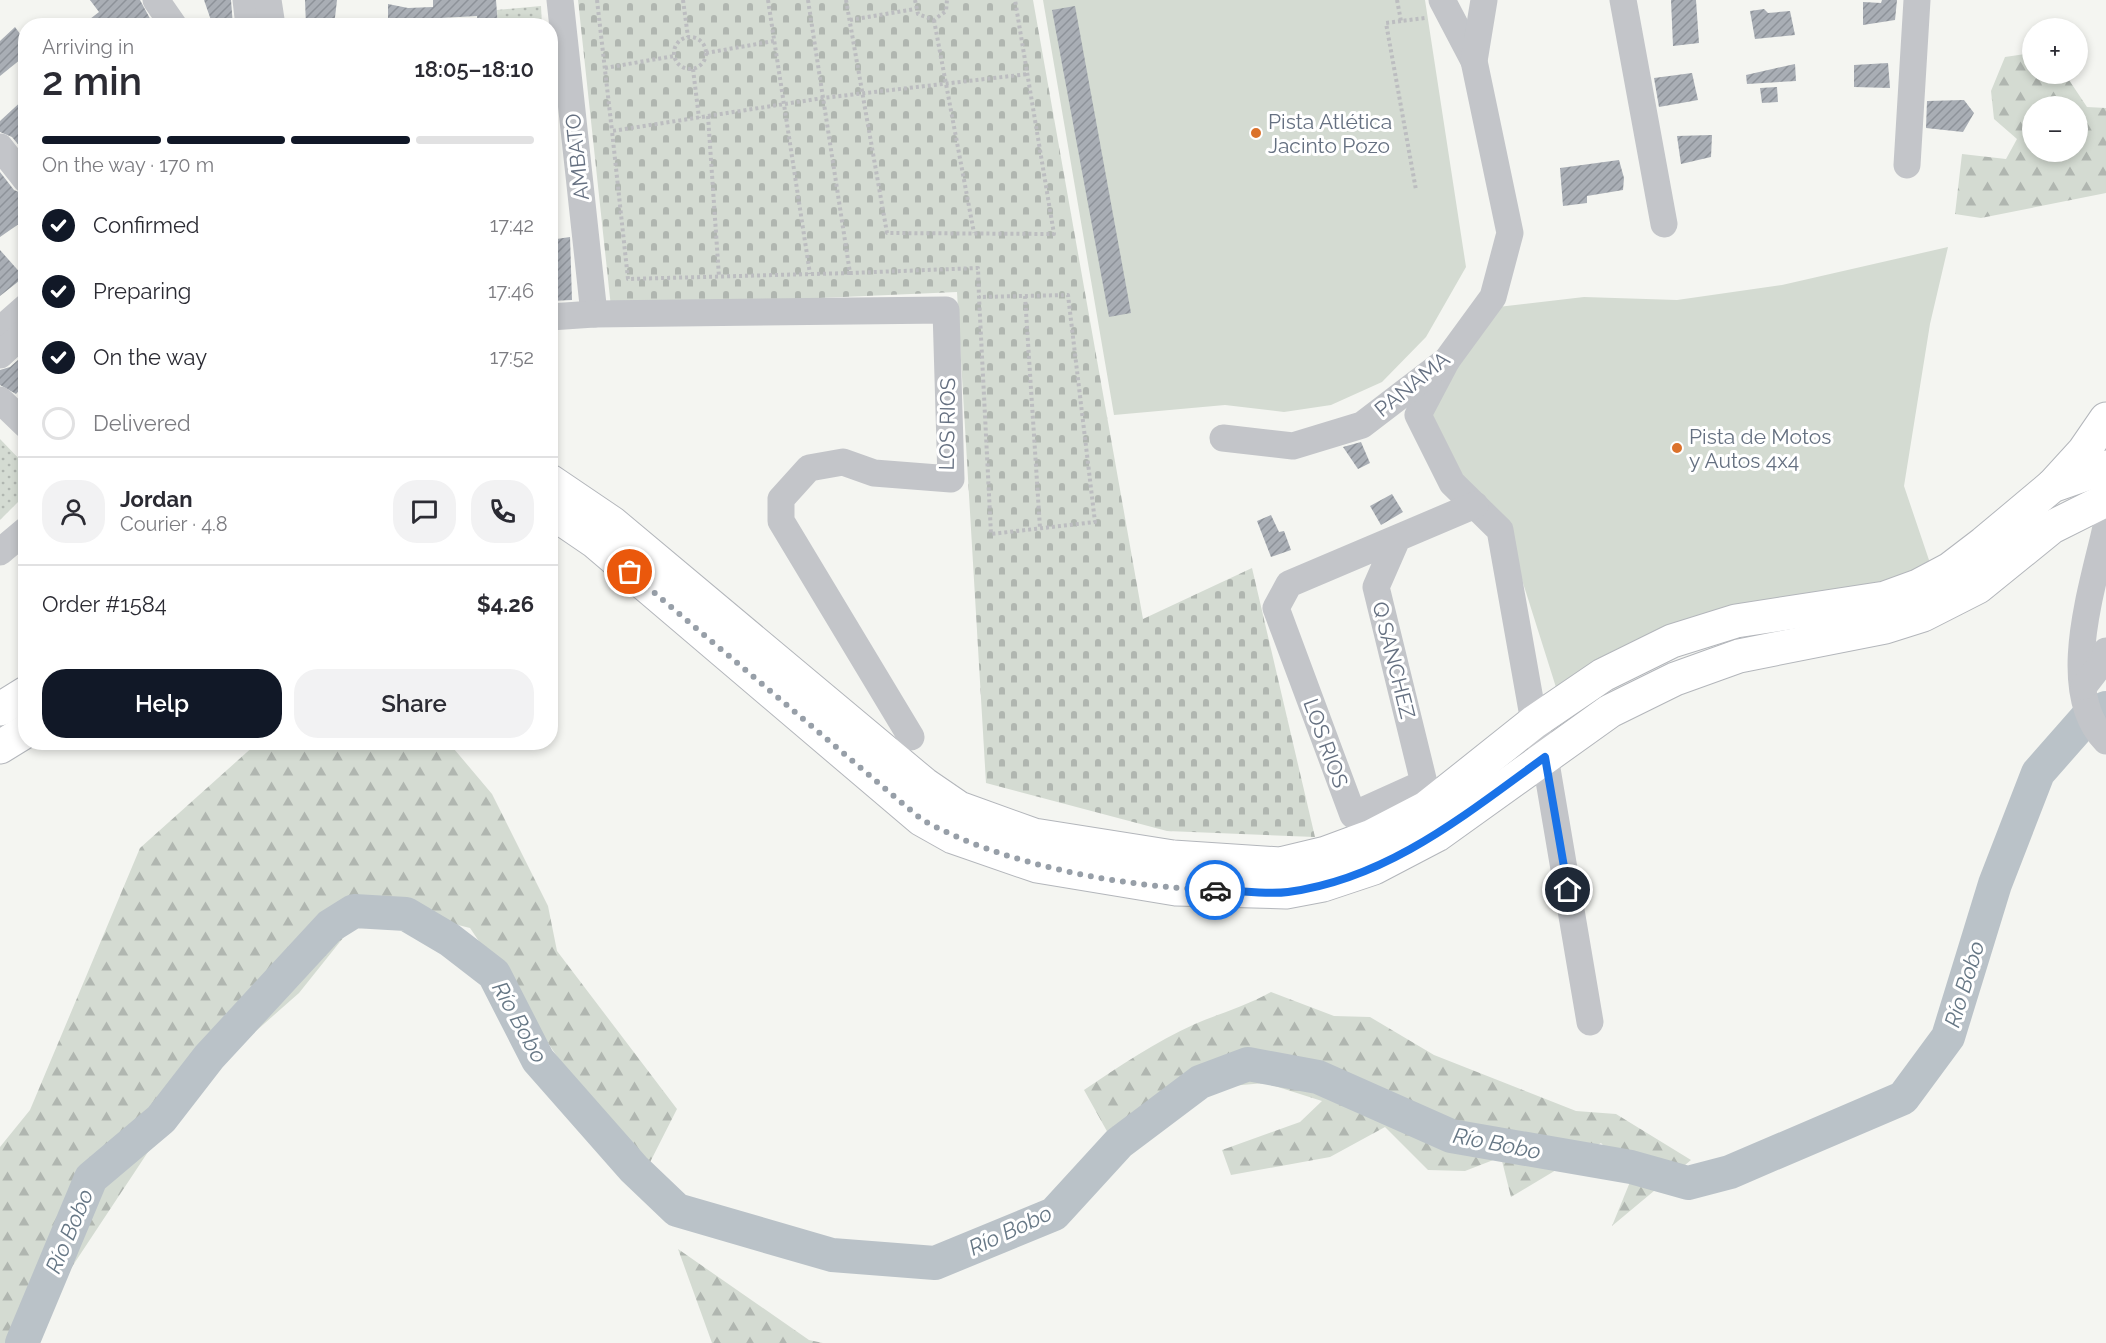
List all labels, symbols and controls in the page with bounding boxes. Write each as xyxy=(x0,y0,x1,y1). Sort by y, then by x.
map controls xyxy=(2022,18,2088,162)
button: + xyxy=(2022,18,2088,84)
text: Arriving in xyxy=(42,35,134,59)
text: 18:05–18:10 xyxy=(414,56,534,82)
text: 2 min xyxy=(42,58,142,104)
button: − xyxy=(2022,96,2088,162)
place label: Pista Atlética Jacinto Pozo xyxy=(1268,109,1392,158)
street label: AMBATO xyxy=(560,112,594,202)
marker: Pista Atlética Jacinto Pozo xyxy=(1249,126,1263,140)
text: On the way · 170 m xyxy=(42,153,214,177)
icon: check xyxy=(42,209,75,242)
text: Confirmed xyxy=(93,212,200,238)
text: 17:42 xyxy=(490,213,534,237)
icon: check xyxy=(42,275,75,308)
text: Preparing xyxy=(93,278,191,304)
text: 17:46 xyxy=(488,279,534,303)
icon: check xyxy=(42,341,75,374)
text: On the way xyxy=(93,344,207,370)
text: 17:52 xyxy=(490,345,534,369)
street label: PANAMA xyxy=(1369,346,1455,422)
street label: LOS RIOS xyxy=(934,377,960,471)
text: Delivered xyxy=(93,410,191,436)
place label: Pista de Motos y Autos 4x4 xyxy=(1689,424,1831,473)
marker: Pista de Motos y Autos 4x4 xyxy=(1670,441,1684,455)
button: person xyxy=(42,480,105,543)
button: chat xyxy=(393,480,456,543)
button: phone xyxy=(471,480,534,543)
text: Jordan xyxy=(120,486,192,512)
text: Courier · 4.8 xyxy=(120,512,228,536)
pin xyxy=(604,546,655,597)
icon: bag xyxy=(613,555,646,588)
text: Order #1584 xyxy=(42,591,167,617)
text: $4.26 xyxy=(477,591,534,617)
street label: Q SANCHEZ xyxy=(1367,599,1421,721)
button: Help xyxy=(42,669,282,738)
button: Share xyxy=(294,669,534,738)
street label: LOS RIOS xyxy=(1298,695,1354,791)
courier xyxy=(1185,860,1245,920)
pin xyxy=(1542,864,1593,915)
icon: home xyxy=(1551,873,1584,906)
icon: car xyxy=(1199,874,1232,907)
water label: Río Bobo xyxy=(1939,938,1989,1030)
water label: Río Bobo xyxy=(487,977,553,1067)
water label: Río Bobo xyxy=(1451,1122,1543,1164)
water label: Río Bobo xyxy=(40,1185,98,1277)
water label: Río Bobo xyxy=(964,1199,1056,1261)

